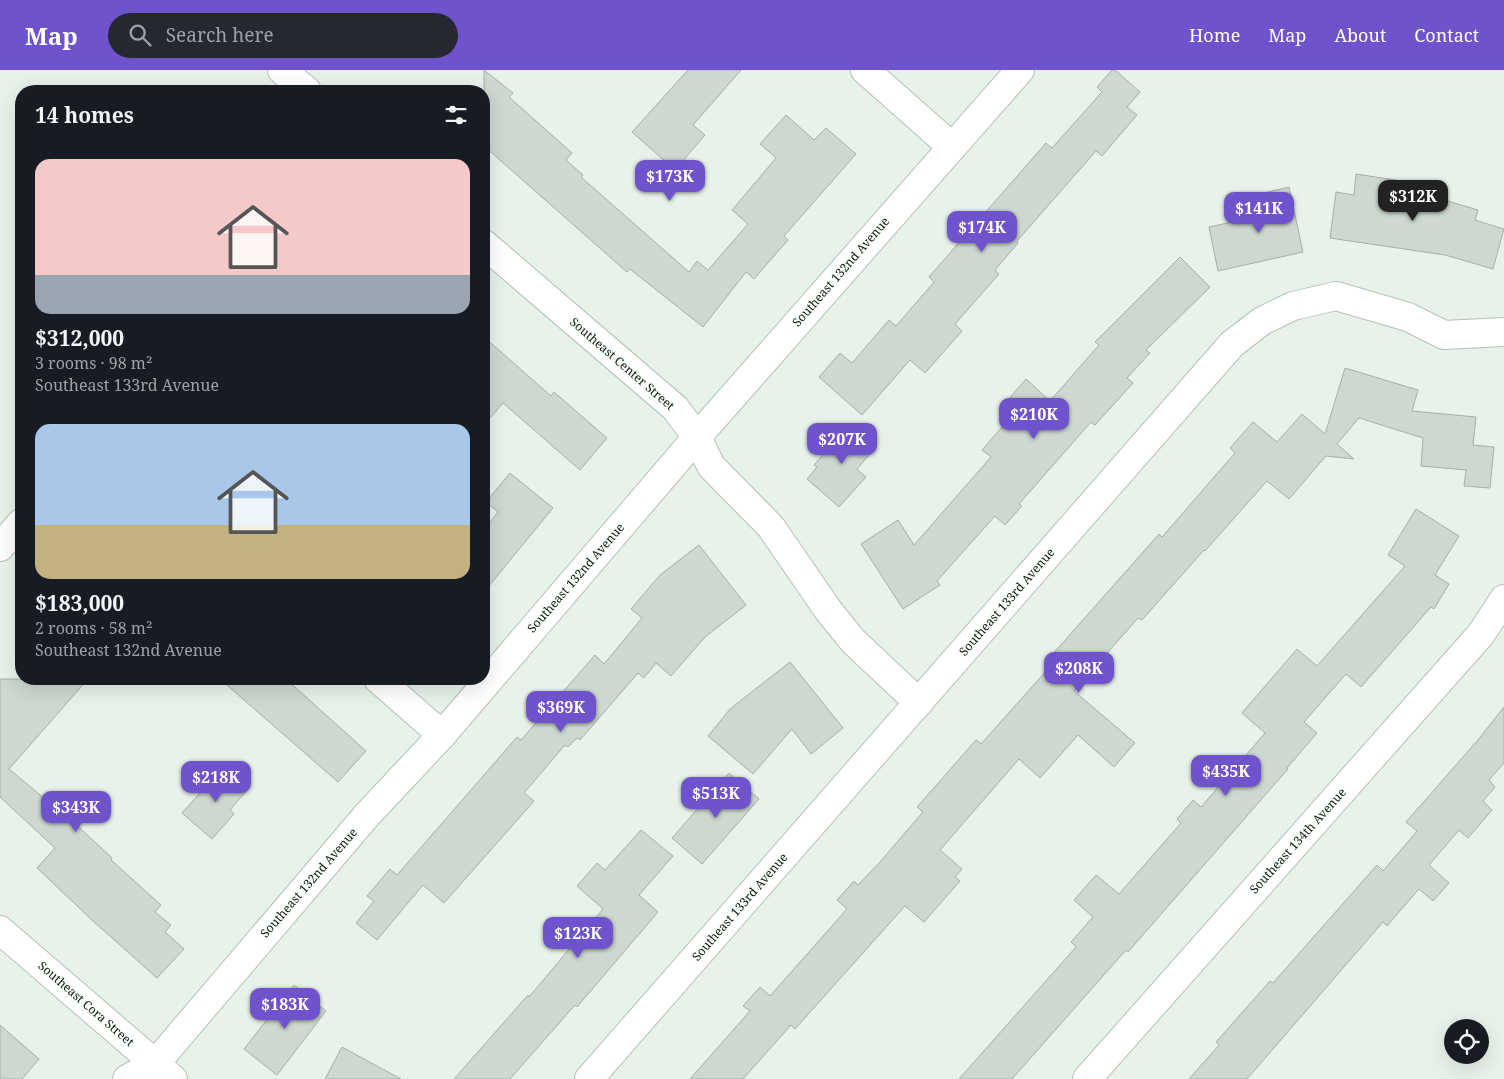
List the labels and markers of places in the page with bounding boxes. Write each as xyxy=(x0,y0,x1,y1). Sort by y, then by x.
pin: $173K xyxy=(635,160,705,202)
pin: $312K xyxy=(1378,180,1448,222)
pin: $141K xyxy=(1224,191,1294,234)
pin: $174K xyxy=(947,210,1017,253)
pin: $210K xyxy=(999,398,1069,440)
pin: $207K xyxy=(807,422,877,465)
pin: $208K xyxy=(1044,652,1114,694)
pin: $369K xyxy=(526,690,596,733)
pin: $435K xyxy=(1191,754,1261,797)
pin: $218K xyxy=(181,760,251,803)
pin: $513K xyxy=(681,776,751,819)
pin: $343K xyxy=(41,790,111,833)
pin: $123K xyxy=(543,916,613,959)
pin: $183K xyxy=(250,988,320,1030)

